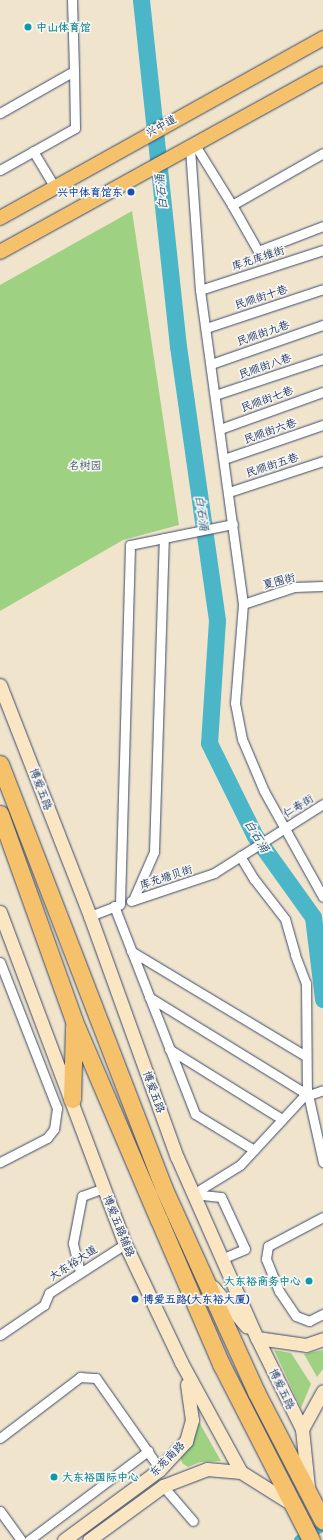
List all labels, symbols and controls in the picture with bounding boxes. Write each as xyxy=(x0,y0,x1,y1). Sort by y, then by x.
place label: 中山体育馆 xyxy=(36,20,91,34)
marker: 中山体育馆 xyxy=(23,22,33,32)
street label: 兴中道 xyxy=(143,112,179,140)
water label: 白石涌 xyxy=(152,173,170,211)
place label: 兴中体育馆东 xyxy=(57,185,123,199)
marker: 兴中体育馆东 xyxy=(126,187,136,197)
street label: 库充库维街 xyxy=(230,243,286,273)
street label: 民顺街十巷 xyxy=(233,282,289,312)
street label: 民顺街九巷 xyxy=(235,318,291,348)
street label: 民顺街八巷 xyxy=(237,351,293,381)
street label: 民顺街七巷 xyxy=(239,383,295,415)
street label: 民顺街六巷 xyxy=(242,416,298,446)
street label: 民顺街五巷 xyxy=(244,450,300,480)
park label: 名树园 xyxy=(69,458,101,472)
water label: 白石涌 xyxy=(192,494,212,532)
street label: 夏围街 xyxy=(261,570,297,592)
street label: 博爱五路 xyxy=(27,766,55,812)
street label: 仁寿街 xyxy=(281,792,315,820)
water label: 白石涌 xyxy=(242,817,272,855)
street label: 库充塘贝街 xyxy=(138,862,194,892)
street label: 博爱五路 xyxy=(140,1069,168,1115)
street label: 博爱五路辅路 xyxy=(101,1193,137,1259)
street label: 大东裕大道 xyxy=(46,1242,100,1284)
place label: 大东裕商务中心 xyxy=(224,1274,301,1288)
marker: 大东裕商务中心 xyxy=(304,1276,314,1286)
place label: 博爱五路(大东裕大厦) xyxy=(143,1292,250,1306)
marker: 博爱五路(大东裕大厦) xyxy=(130,1294,140,1304)
street label: 博爱五路 xyxy=(266,1366,298,1412)
street label: 东苑南路 xyxy=(147,1439,187,1479)
place label: 大东裕国际中心 xyxy=(62,1470,139,1484)
marker: 大东裕国际中心 xyxy=(49,1472,59,1482)

